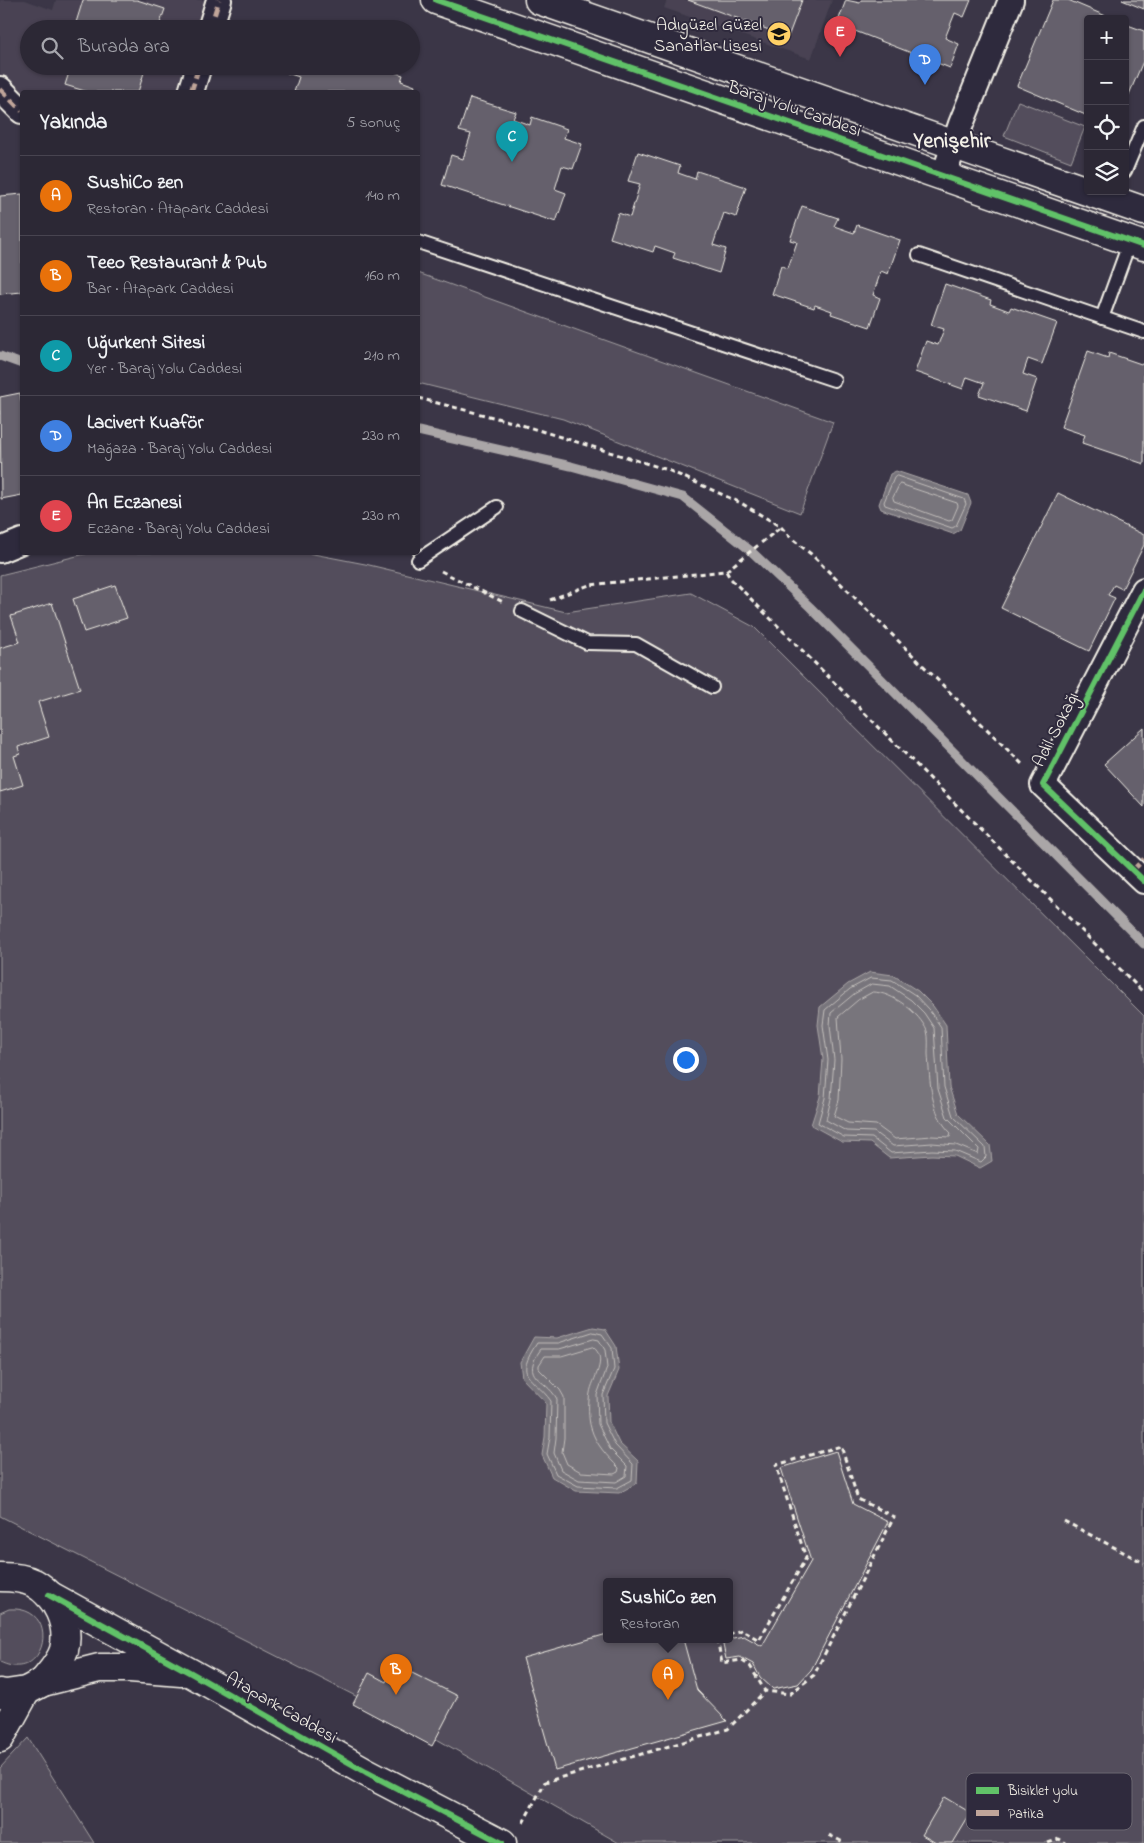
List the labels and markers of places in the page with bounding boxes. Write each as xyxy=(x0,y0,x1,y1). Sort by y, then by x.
place label: Adıgüzel Güzel Sanatlar Lisesi xyxy=(654,13,762,60)
pin: E xyxy=(824,16,856,57)
school or university icon: Adıgüzel Güzel Sanatlar Lisesi xyxy=(766,21,792,47)
pin: D xyxy=(909,44,941,85)
pin: C xyxy=(496,121,528,162)
pin: B xyxy=(380,1654,412,1695)
pin: A xyxy=(652,1659,684,1700)

